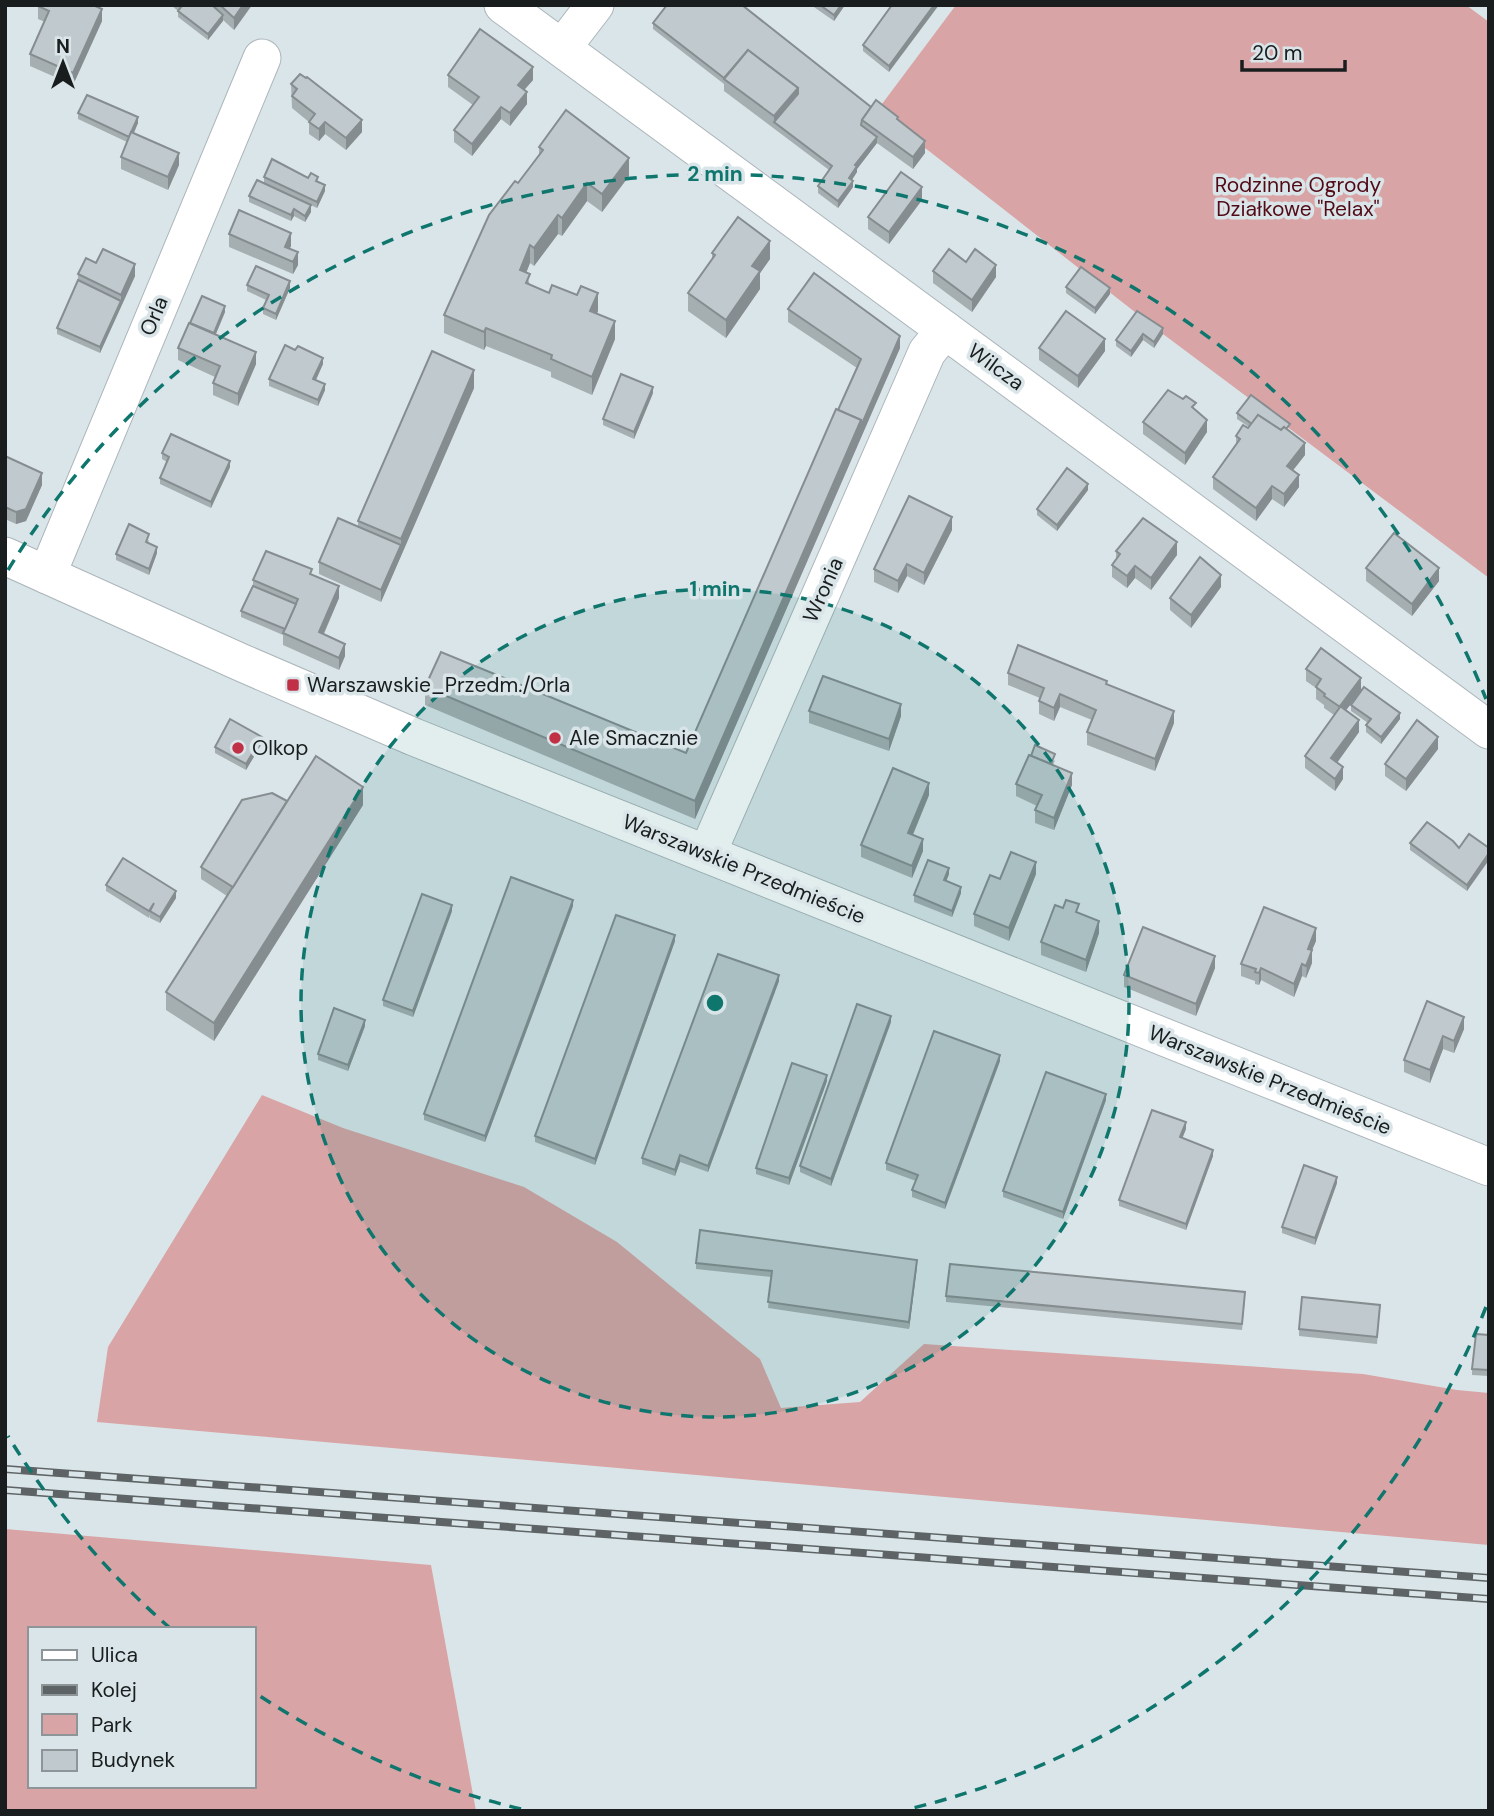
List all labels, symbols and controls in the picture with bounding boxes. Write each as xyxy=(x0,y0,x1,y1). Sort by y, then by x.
north arrow xyxy=(28,28,98,98)
scale bar xyxy=(1242,28,1345,72)
text: N xyxy=(56,34,70,59)
text: 20 m xyxy=(1252,39,1303,67)
text: 2 min xyxy=(687,160,743,188)
park label: Rodzinne Ogrody Działkowe "Relax" xyxy=(1215,171,1382,223)
street label: Orla xyxy=(133,292,175,340)
street label: Wilcza xyxy=(962,337,1030,397)
street label: Wronia xyxy=(796,553,850,627)
text: 1 min xyxy=(689,575,741,603)
place label: Warszawskie_Przedm./Orla xyxy=(307,671,570,699)
marker: Warszawskie_Przedm./Orla xyxy=(285,677,301,693)
place label: Ale Smacznie xyxy=(569,724,698,752)
marker: Ale Smacznie xyxy=(547,730,563,746)
place label: Olkop xyxy=(252,734,308,762)
marker: Olkop xyxy=(230,740,246,756)
street label: Warszawskie Przedmieście xyxy=(618,807,870,931)
centre of rings xyxy=(703,991,727,1015)
street label: Warszawskie Przedmieście xyxy=(1144,1018,1396,1142)
legend xyxy=(28,1627,256,1788)
text: Ulica xyxy=(91,1641,138,1669)
text: Kolej xyxy=(91,1676,137,1704)
text: Park xyxy=(91,1711,133,1739)
text: Budynek xyxy=(91,1746,176,1774)

